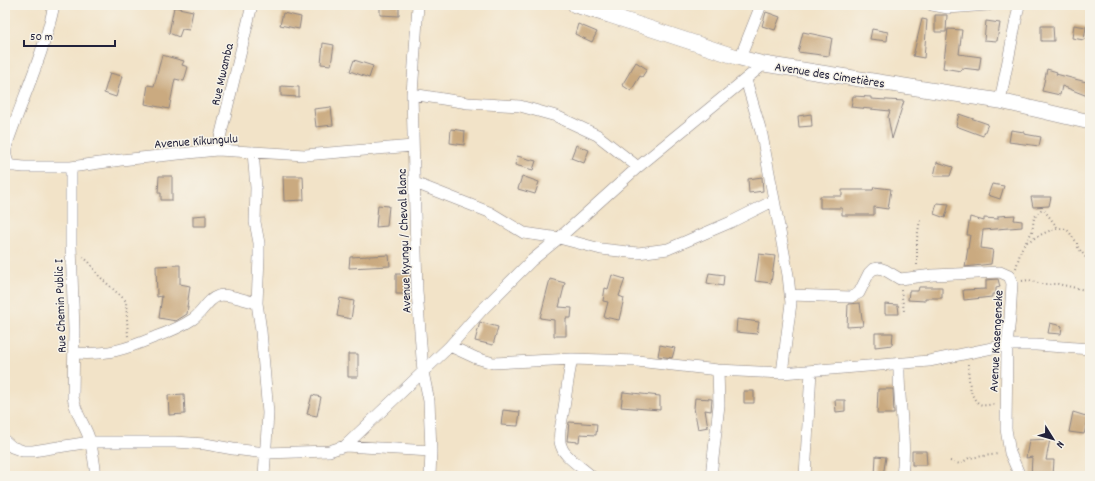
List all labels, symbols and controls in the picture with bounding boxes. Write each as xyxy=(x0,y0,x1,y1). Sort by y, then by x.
scale bar xyxy=(24,22,115,48)
text: 50 m xyxy=(30,29,53,46)
street label: Rue Mwamba xyxy=(207,41,240,108)
street label: Avenue des Cimetières xyxy=(773,58,886,95)
street label: Avenue Kikungulu xyxy=(154,130,239,155)
street label: Avenue Kyungu / Cheval Blanc xyxy=(393,168,418,314)
street label: Rue Chemin Public I xyxy=(50,259,73,353)
street label: Avenue Kasengeneke xyxy=(985,289,1010,393)
north arrow xyxy=(1033,419,1073,459)
text: N xyxy=(1051,437,1067,451)

